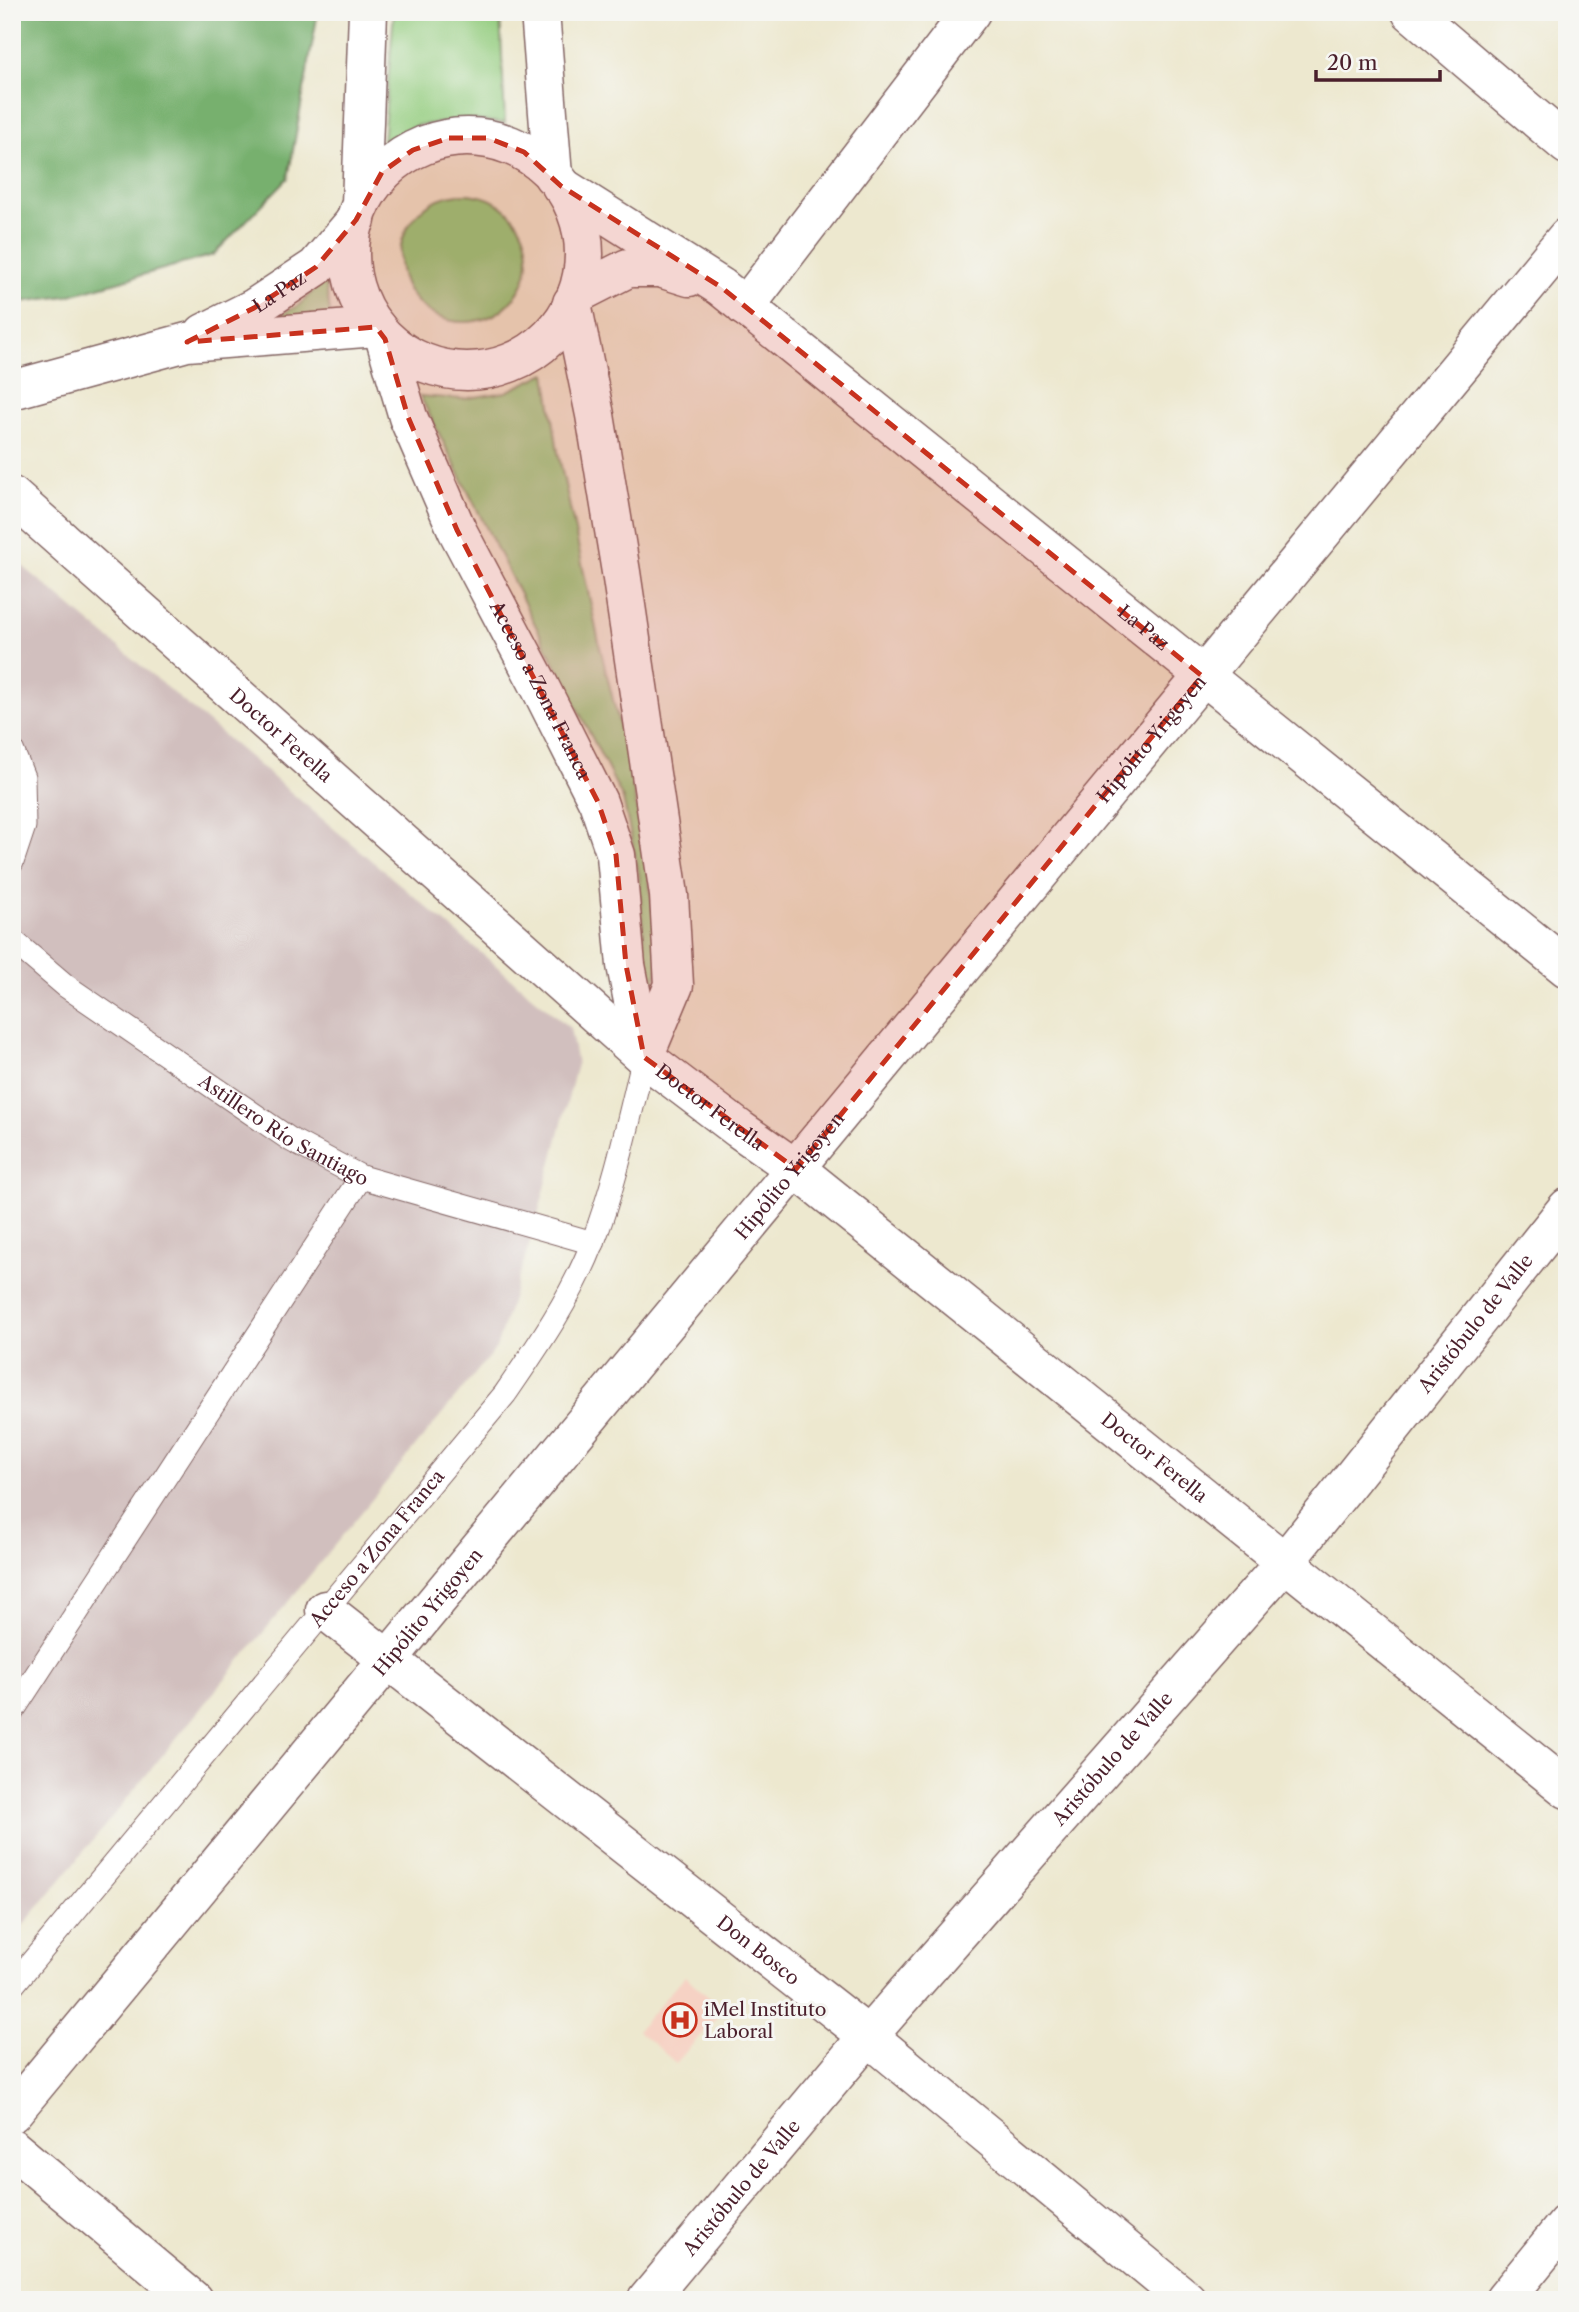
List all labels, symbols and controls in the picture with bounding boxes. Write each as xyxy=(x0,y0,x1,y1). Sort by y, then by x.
scale bar xyxy=(1316,38,1441,82)
text: 20 m xyxy=(1327,50,1378,75)
street label: La Paz xyxy=(248,266,311,318)
street label: Acceso a Zona Franca xyxy=(484,596,596,783)
street label: La Paz xyxy=(1113,600,1174,655)
street label: Hipólito Yrigoyen xyxy=(1092,670,1211,808)
street label: Doctor Ferella xyxy=(225,684,337,787)
street label: Doctor Ferella xyxy=(651,1059,769,1155)
street label: Astillero Río Santiago xyxy=(193,1069,370,1190)
street label: Hipólito Yrigoyen xyxy=(730,1107,849,1244)
street label: Aristóbulo de Valle xyxy=(1413,1250,1538,1398)
street label: Doctor Ferella xyxy=(1096,1408,1212,1507)
street label: Acceso a Zona Franca xyxy=(304,1465,449,1632)
street label: Hipólito Yrigoyen xyxy=(368,1544,487,1681)
street label: Aristóbulo de Valle xyxy=(1047,1687,1177,1831)
street label: Don Bosco xyxy=(712,1911,804,1990)
place label: iMel Instituto Laboral xyxy=(704,1998,826,2043)
hospital icon: iMel Instituto Laboral xyxy=(661,2001,699,2039)
street label: Aristóbulo de Valle xyxy=(678,2115,805,2261)

